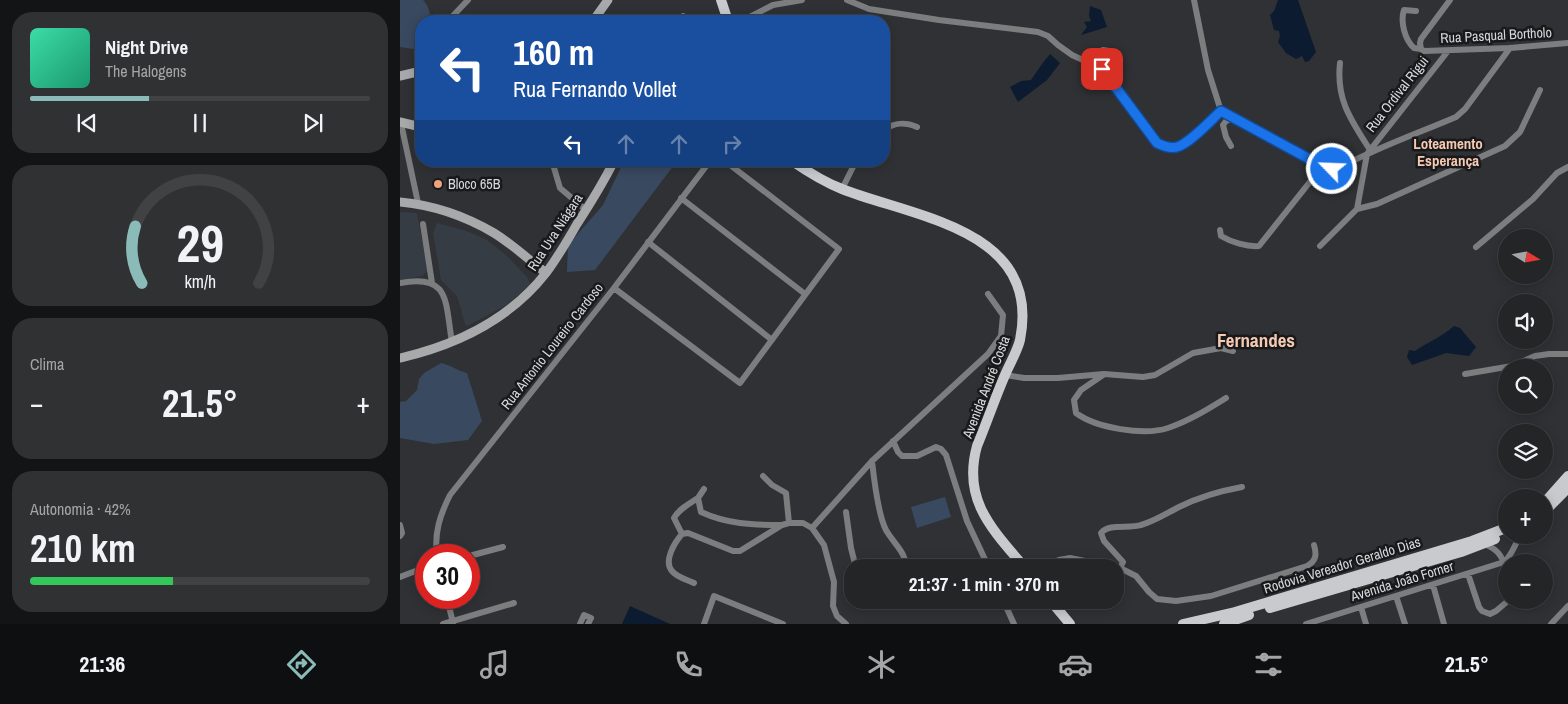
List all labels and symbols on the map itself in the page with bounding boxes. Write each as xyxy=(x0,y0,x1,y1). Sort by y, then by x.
street label: Rua Pasqual Bortholo xyxy=(1440,23,1552,47)
pin xyxy=(1081,48,1123,90)
street label: Rua Ordival Rigui xyxy=(1362,52,1432,136)
district label: Loteamento Esperança xyxy=(1413,133,1483,171)
position arrow xyxy=(1305,142,1357,194)
place label: Bloco 65B xyxy=(448,175,501,193)
marker: Bloco 65B xyxy=(432,178,444,190)
street label: Rua Uva Niágara xyxy=(523,189,587,274)
north arrow xyxy=(1498,229,1552,284)
street label: Rua Antonio Loureiro Cardoso xyxy=(497,279,607,413)
district label: Fernandes xyxy=(1217,327,1295,353)
street label: Avenida André Costa xyxy=(958,333,1014,442)
street label: Rodovia Vereador Geraldo Dias xyxy=(1261,532,1423,597)
speed limit sign: 30 xyxy=(415,544,480,609)
street label: Avenida João Forner xyxy=(1348,557,1456,605)

